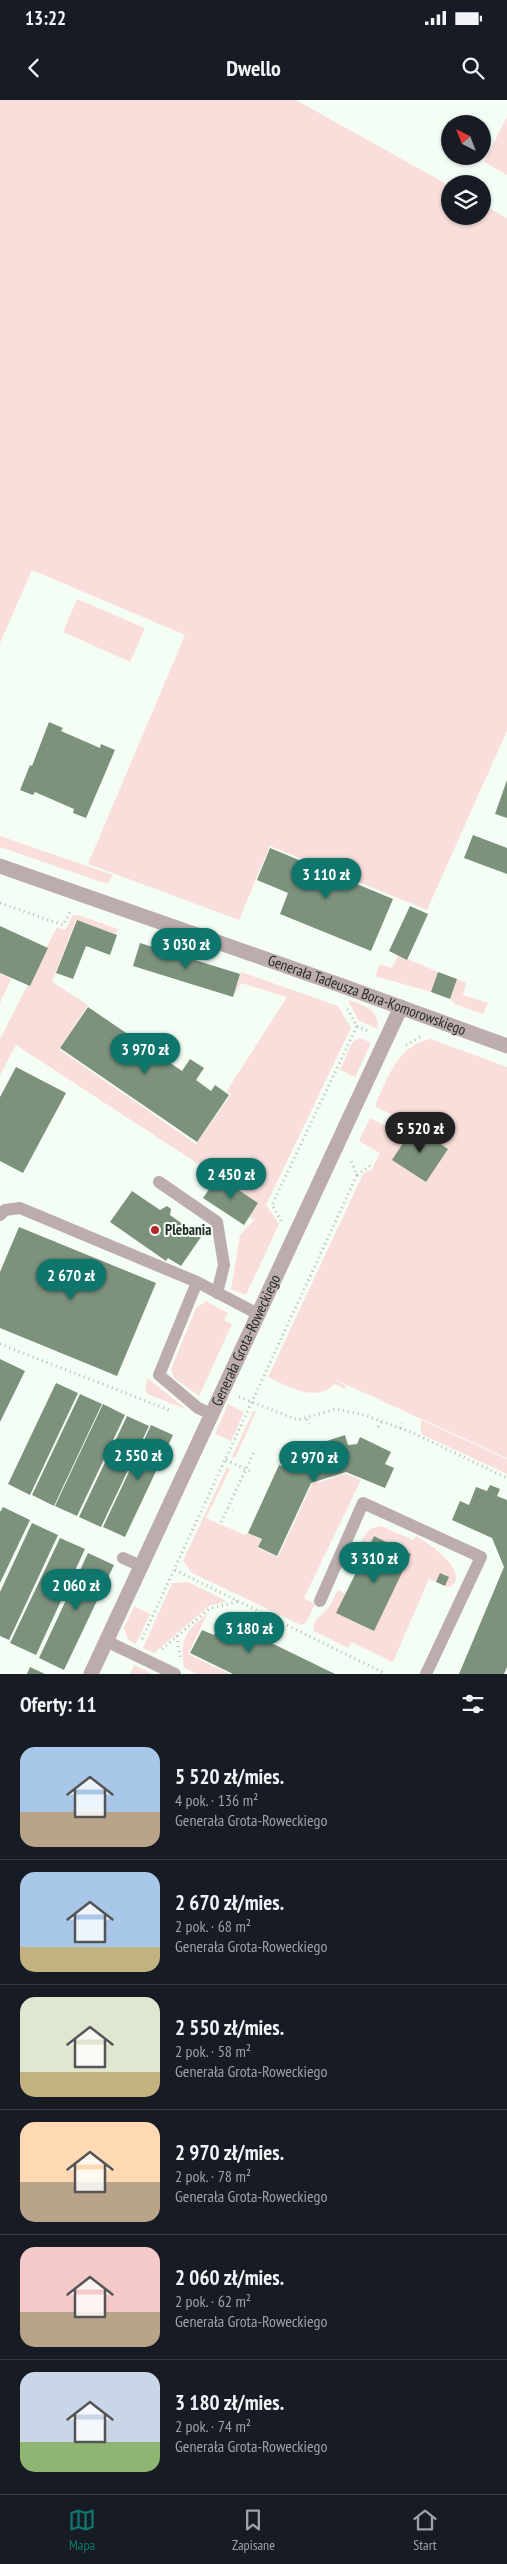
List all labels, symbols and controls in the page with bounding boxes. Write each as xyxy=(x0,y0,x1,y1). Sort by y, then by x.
text: 13:22 xyxy=(25,6,66,30)
icon: back xyxy=(20,54,48,82)
text: Dwello xyxy=(226,54,281,82)
icon: search xyxy=(459,54,487,82)
north arrow xyxy=(441,115,491,165)
map controls xyxy=(441,115,491,225)
button: layers xyxy=(441,175,491,225)
pin: 3 110 zł xyxy=(274,858,378,900)
text: 3 110 zł xyxy=(302,864,350,884)
pin: 3 030 zł xyxy=(134,928,238,970)
text: 3 030 zł xyxy=(162,934,210,954)
street label: Generała Tadeusza Bora-Komorowskiego xyxy=(265,950,469,1039)
pin: 3 970 zł xyxy=(93,1032,197,1075)
text: 3 970 zł xyxy=(121,1039,169,1059)
pin: 5 520 zł xyxy=(368,1112,472,1154)
text: 5 520 zł xyxy=(396,1118,444,1138)
pin: 2 450 zł xyxy=(179,1158,283,1200)
text: 2 450 zł xyxy=(207,1164,255,1184)
place label: Plebania xyxy=(165,1220,211,1239)
marker: Plebania xyxy=(149,1224,161,1236)
pin: 2 670 zł xyxy=(19,1258,123,1301)
text: 2 670 zł xyxy=(47,1265,95,1285)
street label: Generała Grota-Roweckiego xyxy=(207,1271,284,1409)
pin: 2 550 zł xyxy=(86,1438,190,1481)
pin: 2 970 zł xyxy=(262,1440,366,1483)
text: 2 550 zł xyxy=(114,1445,162,1465)
text: 2 970 zł xyxy=(290,1447,338,1467)
pin: 3 310 zł xyxy=(322,1542,426,1584)
text: 3 310 zł xyxy=(350,1548,398,1568)
pin: 2 060 zł xyxy=(24,1568,128,1611)
text: 2 060 zł xyxy=(52,1575,100,1595)
pin: 3 180 zł xyxy=(197,1612,301,1654)
text: 3 180 zł xyxy=(225,1618,273,1638)
icon: filters xyxy=(459,1690,487,1718)
text: Oferty: 11 xyxy=(20,1691,97,1718)
text: 5 520 zł/mies. xyxy=(175,1763,284,1790)
icon: home xyxy=(60,1767,120,1827)
text: 4 pok. · 136 m² xyxy=(175,1790,258,1810)
text: Generała Grota-Roweckiego xyxy=(175,1810,327,1830)
text: 2 670 zł/mies. xyxy=(175,1889,284,1916)
icon: home xyxy=(60,1892,120,1952)
text: 2 pok. · 68 m² xyxy=(175,1916,251,1936)
text: Generała Grota-Roweckiego xyxy=(175,1936,327,1956)
text: 2 550 zł/mies. xyxy=(175,2014,284,2041)
icon: home xyxy=(60,2017,120,2077)
text: 2 pok. · 58 m² xyxy=(175,2041,251,2061)
text: Generała Grota-Roweckiego xyxy=(175,2061,327,2081)
text: 2 970 zł/mies. xyxy=(175,2139,284,2166)
icon: home xyxy=(60,2142,120,2202)
text: 2 pok. · 78 m² xyxy=(175,2166,251,2186)
text: Generała Grota-Roweckiego xyxy=(175,2186,327,2206)
text: 2 060 zł/mies. xyxy=(175,2264,284,2291)
icon: home xyxy=(60,2267,120,2327)
text: 2 pok. · 62 m² xyxy=(175,2291,251,2311)
text: Generała Grota-Roweckiego xyxy=(175,2311,327,2331)
text: 3 180 zł/mies. xyxy=(175,2389,284,2416)
icon: home xyxy=(60,2392,120,2452)
text: 2 pok. · 74 m² xyxy=(175,2416,251,2436)
text: Generała Grota-Roweckiego xyxy=(175,2436,327,2456)
tab: Mapa xyxy=(68,2506,96,2554)
tab: Zapisane xyxy=(232,2506,275,2554)
tab: Start xyxy=(411,2506,439,2554)

